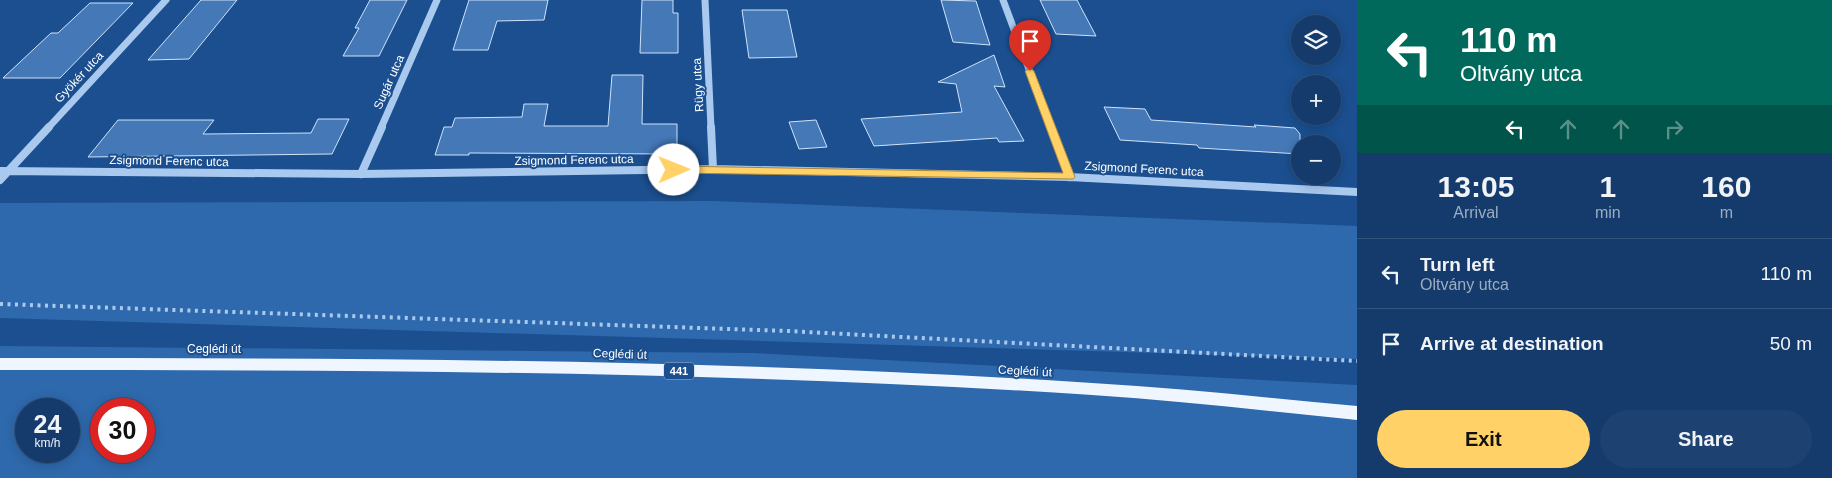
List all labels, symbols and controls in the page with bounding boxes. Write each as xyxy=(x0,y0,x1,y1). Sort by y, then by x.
map controls xyxy=(1291,15,1341,185)
button: layers xyxy=(1291,15,1341,65)
pin xyxy=(1009,20,1051,71)
icon: left xyxy=(1377,20,1442,85)
text: 110 m xyxy=(1460,20,1557,59)
icon: arrive xyxy=(1016,27,1044,55)
street label: Gyökér utca xyxy=(52,48,106,105)
street label: Sugár utca xyxy=(371,52,407,111)
street label: Rügy utca xyxy=(690,57,706,112)
text: Oltvány utca xyxy=(1460,61,1582,86)
button: + xyxy=(1291,75,1341,125)
icon: left xyxy=(1501,115,1529,143)
icon: ahead xyxy=(1554,115,1582,143)
icon: ahead xyxy=(1607,115,1635,143)
icon: right xyxy=(1660,115,1688,143)
button: − xyxy=(1291,135,1341,185)
position arrow xyxy=(647,143,699,195)
street label: Zsigmond Ferenc utca xyxy=(514,152,634,168)
street label: Zsigmond Ferenc utca xyxy=(109,153,229,169)
street label: Zsigmond Ferenc utca xyxy=(1084,159,1204,179)
text: 13:05 xyxy=(1438,170,1514,203)
text: 1 xyxy=(1599,170,1616,203)
text: 160 xyxy=(1701,170,1751,203)
text: Arrival xyxy=(1453,204,1499,221)
text: min xyxy=(1595,204,1621,221)
text: m xyxy=(1720,204,1733,221)
text: Turn left xyxy=(1420,254,1495,275)
icon: left xyxy=(1377,260,1405,288)
text: 110 m xyxy=(1761,263,1812,284)
text: Oltvány utca xyxy=(1420,276,1509,293)
icon: arrive xyxy=(1377,330,1405,358)
text: Arrive at destination xyxy=(1420,333,1604,354)
text: 50 m xyxy=(1770,333,1812,354)
street label: Ceglédi út xyxy=(187,342,242,356)
street label: Ceglédi út xyxy=(593,346,648,362)
road number: 441 xyxy=(664,362,694,380)
street label: Ceglédi út xyxy=(998,363,1053,379)
speed limit sign: 30 xyxy=(90,398,155,463)
text: 24 xyxy=(34,410,61,438)
button: Exit xyxy=(1377,410,1590,468)
button: Share xyxy=(1600,410,1812,468)
text: km/h xyxy=(34,436,61,450)

